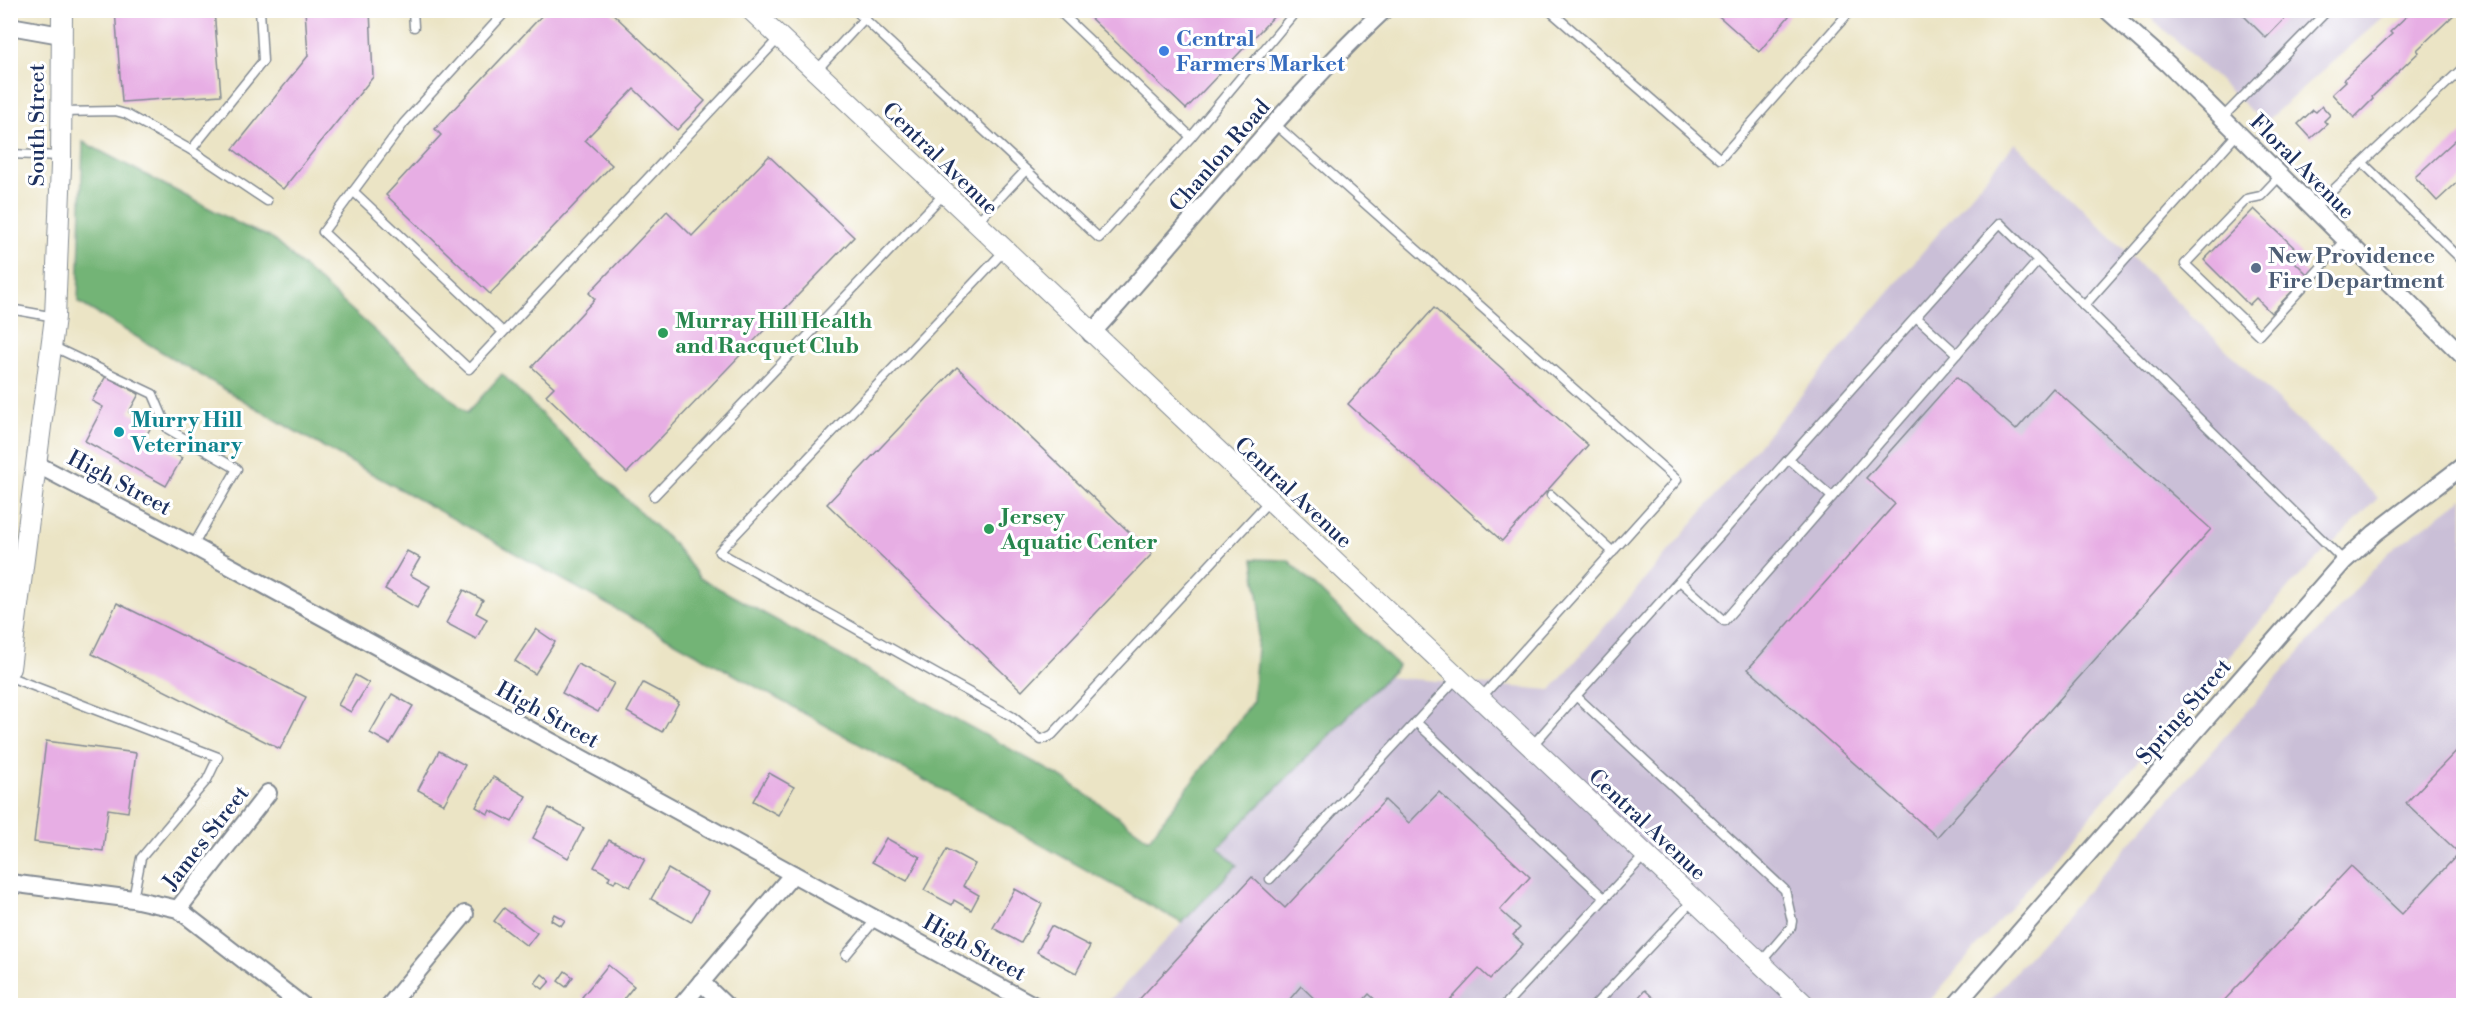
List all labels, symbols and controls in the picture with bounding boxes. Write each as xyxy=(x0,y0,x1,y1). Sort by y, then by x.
place label: Central Farmers Market xyxy=(1176,26,1345,78)
marker: Central Farmers Market xyxy=(1157,44,1171,58)
street label: South Street xyxy=(24,63,51,186)
street label: Chanlon Road xyxy=(1164,94,1277,218)
street label: Central Avenue xyxy=(876,97,1004,221)
street label: Floral Avenue xyxy=(2244,109,2360,225)
place label: New Providence Fire Department xyxy=(2268,243,2444,295)
marker: New Providence Fire Department xyxy=(2249,261,2263,275)
place label: Murray Hill Health and Racquet Club xyxy=(675,308,872,360)
marker: Murray Hill Health and Racquet Club xyxy=(656,326,670,340)
place label: Murry Hill Veterinary xyxy=(130,407,243,459)
marker: Murry Hill Veterinary xyxy=(112,425,126,439)
street label: Central Avenue xyxy=(1228,432,1357,555)
street label: High Street xyxy=(63,445,176,522)
place label: Jersey Aquatic Center xyxy=(998,504,1158,556)
marker: Jersey Aquatic Center xyxy=(982,522,996,536)
street label: Spring Street xyxy=(2131,653,2238,770)
street label: High Street xyxy=(491,676,604,755)
street label: Central Avenue xyxy=(1582,764,1711,887)
street label: James Street xyxy=(157,780,255,896)
street label: High Street xyxy=(918,909,1031,988)

